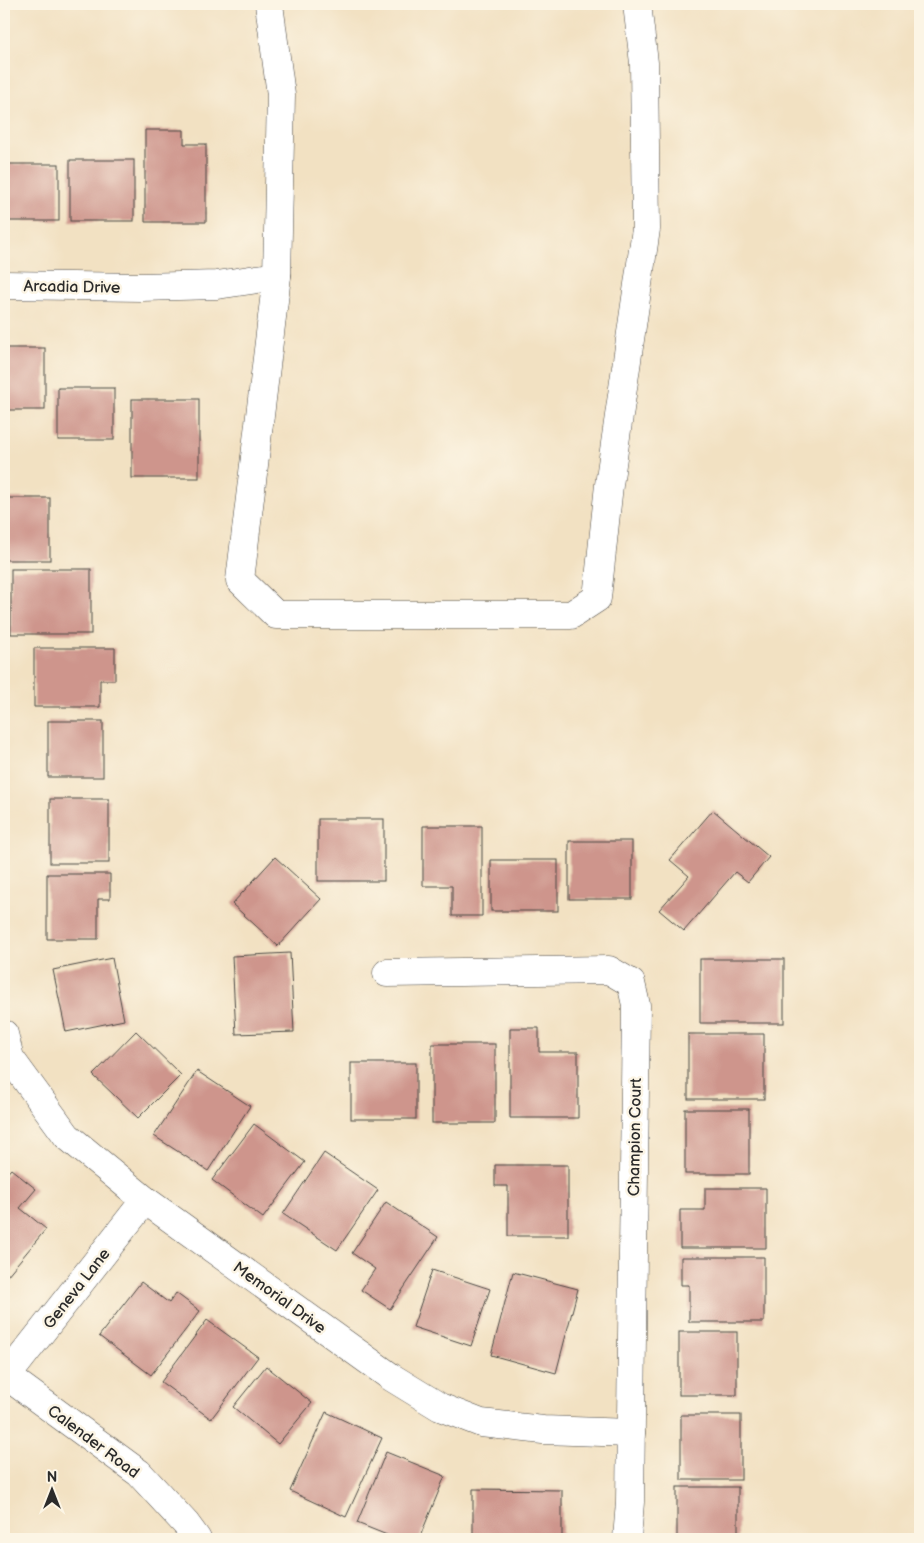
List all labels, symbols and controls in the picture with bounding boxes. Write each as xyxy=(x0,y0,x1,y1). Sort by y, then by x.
street label: Arcadia Drive xyxy=(23,277,121,298)
street label: Champion Court xyxy=(625,1078,646,1196)
street label: Geneva Lane xyxy=(40,1244,115,1333)
street label: Memorial Drive xyxy=(229,1258,329,1338)
street label: Calender Road xyxy=(44,1402,143,1483)
north arrow xyxy=(28,1466,78,1516)
text: N xyxy=(47,1469,57,1486)

